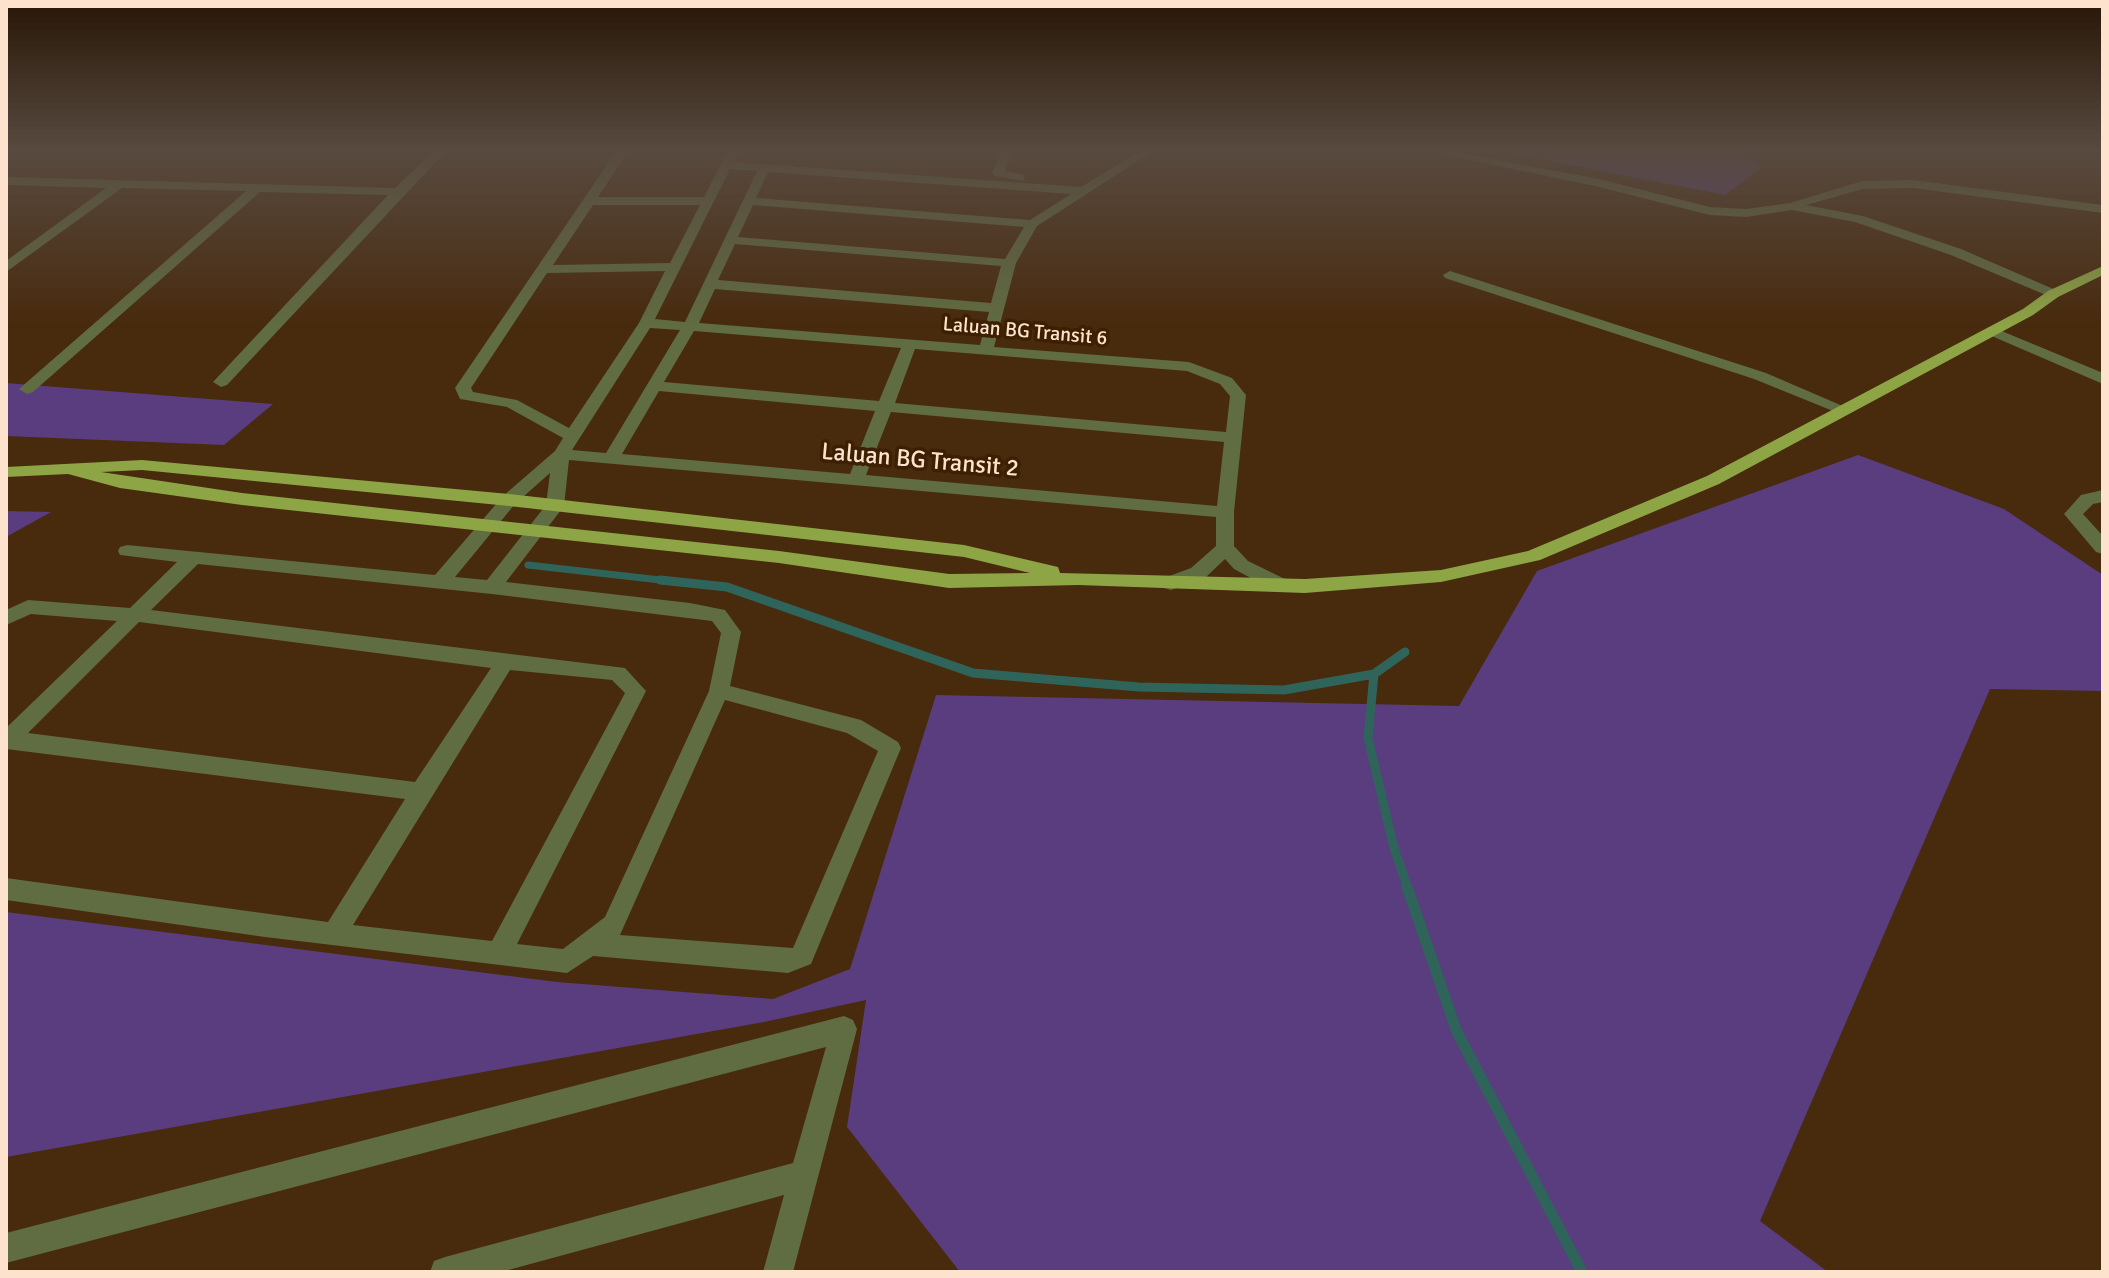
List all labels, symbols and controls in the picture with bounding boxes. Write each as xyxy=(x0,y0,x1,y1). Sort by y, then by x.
street label: Laluan BG Transit 6 xyxy=(942,313,1108,351)
street label: Laluan BG Transit 2 xyxy=(820,438,1020,484)

